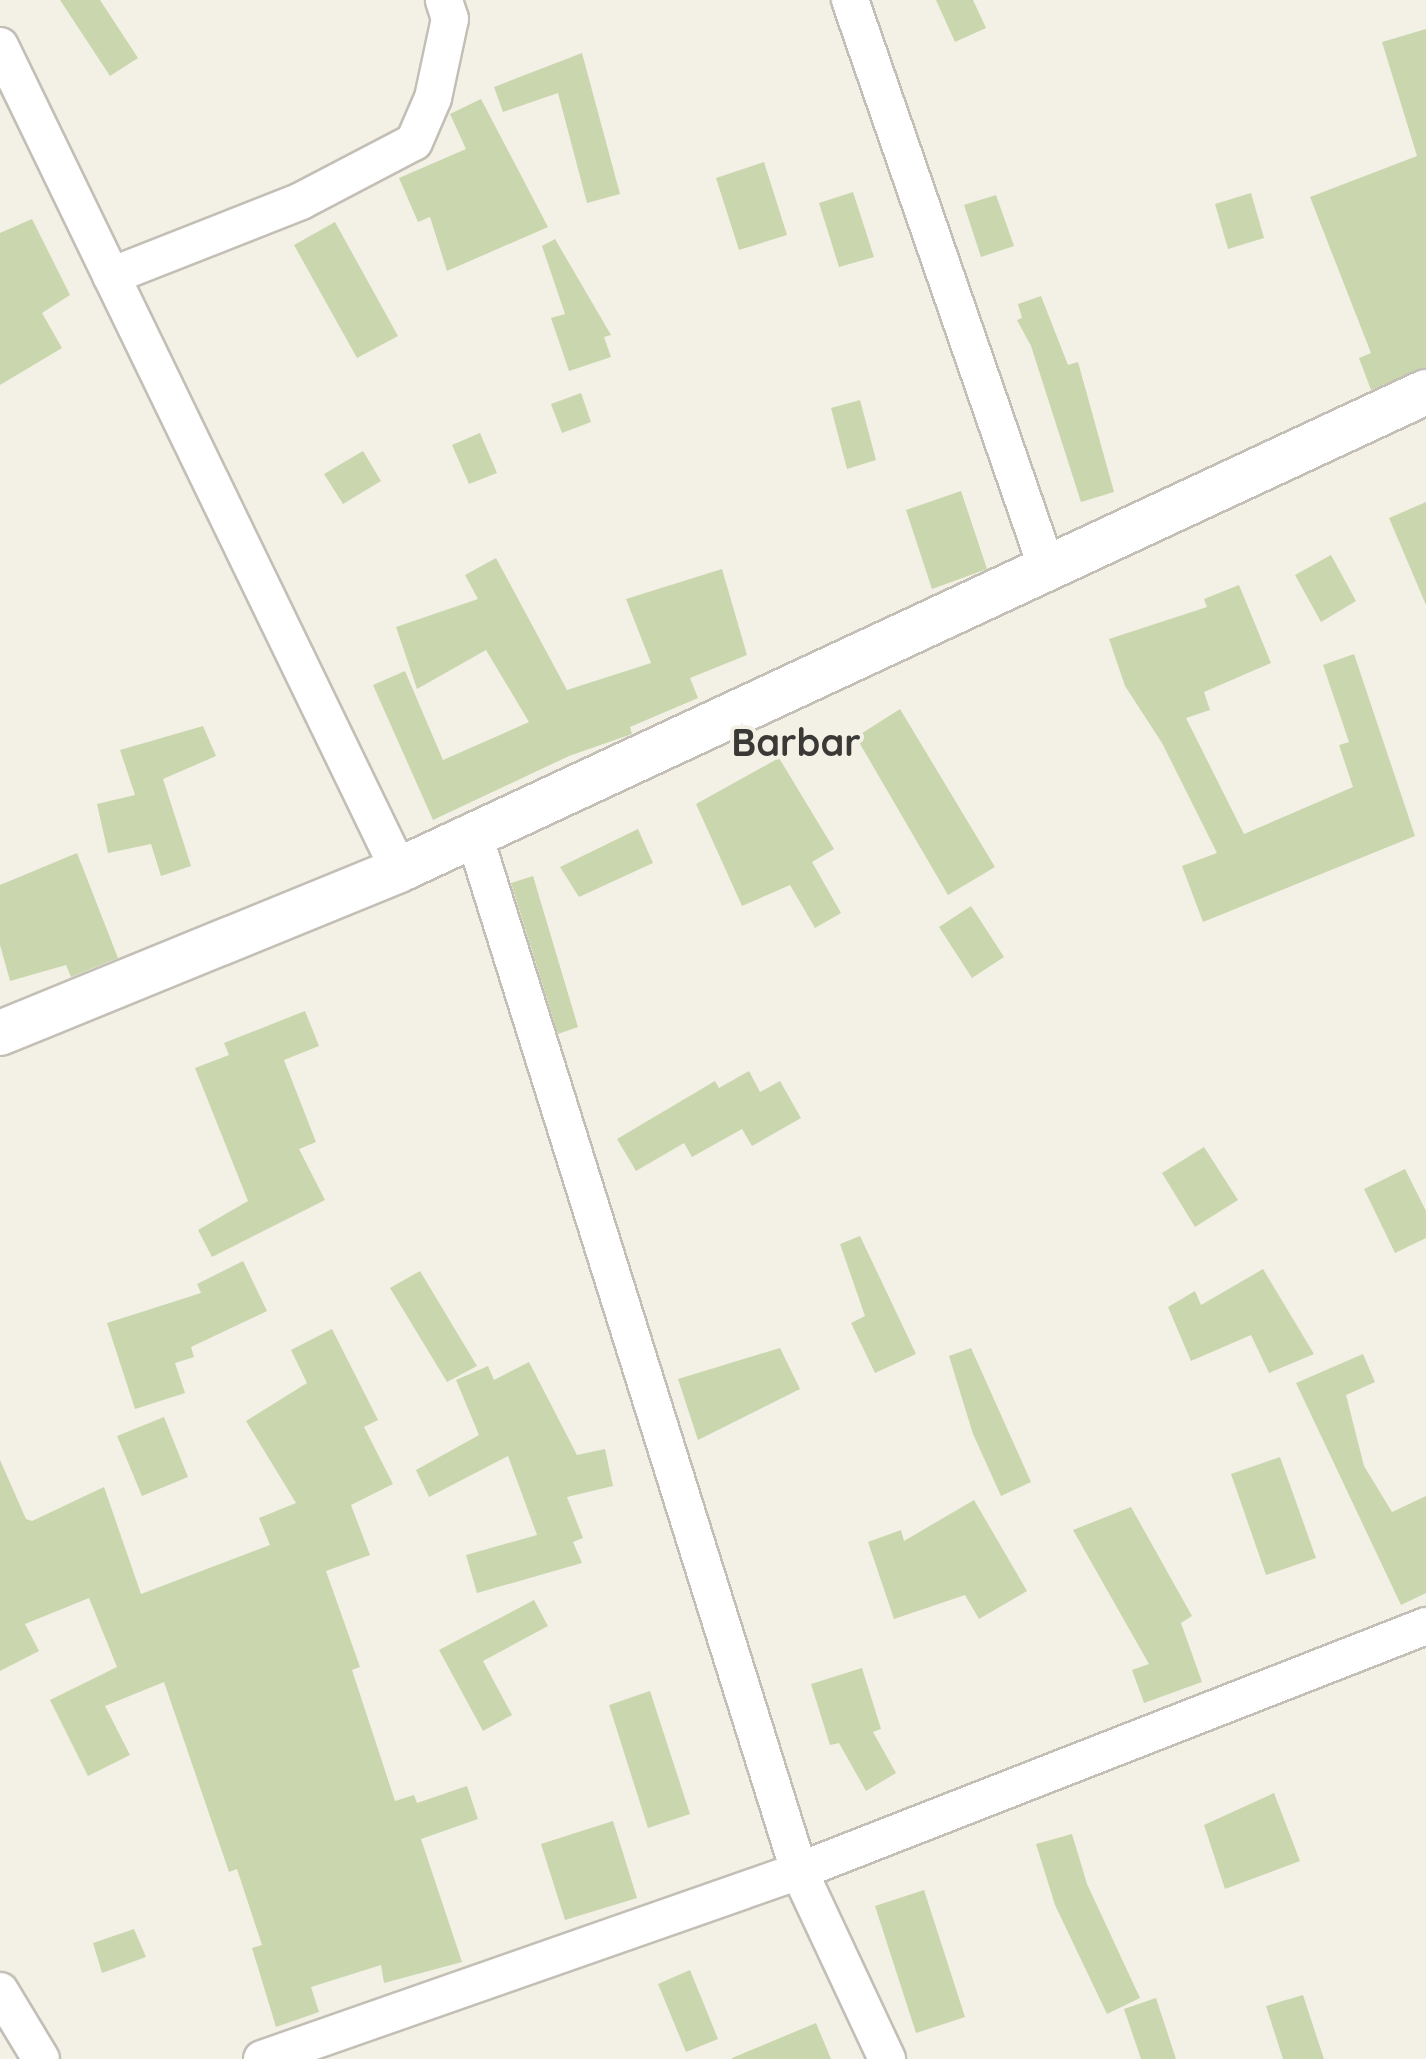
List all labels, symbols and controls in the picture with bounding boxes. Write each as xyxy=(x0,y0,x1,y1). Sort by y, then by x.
district label: Barbar xyxy=(731,720,861,766)

